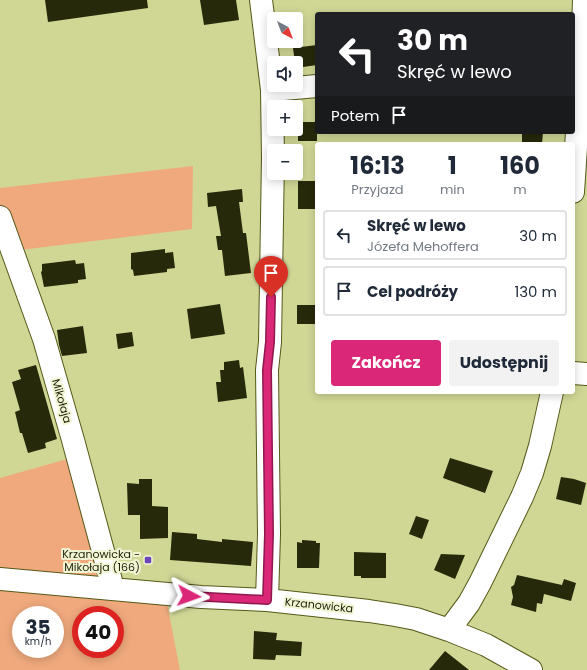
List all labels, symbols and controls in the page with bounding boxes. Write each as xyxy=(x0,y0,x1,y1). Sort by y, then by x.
north arrow xyxy=(267,12,303,48)
map controls xyxy=(267,12,303,180)
text: 30 m xyxy=(397,21,468,60)
icon: left xyxy=(331,28,383,80)
button: sound xyxy=(267,56,303,92)
text: Skręć w lewo xyxy=(397,59,512,84)
button: + xyxy=(267,100,303,136)
icon: arrive xyxy=(388,104,410,126)
text: Potem xyxy=(331,105,380,126)
button: − xyxy=(267,144,303,180)
text: 16:13 xyxy=(350,149,405,182)
text: 1 xyxy=(448,149,457,182)
text: 160 xyxy=(500,149,540,182)
text: Przyjazd xyxy=(351,180,404,199)
text: min xyxy=(440,180,465,199)
text: m xyxy=(513,180,527,199)
text: Skręć w lewo xyxy=(367,215,466,236)
icon: left xyxy=(333,224,355,246)
text: 30 m xyxy=(519,225,557,246)
text: Józefa Mehoffera xyxy=(367,237,479,256)
pin xyxy=(254,256,288,297)
icon: arrive xyxy=(260,262,282,284)
icon: arrive xyxy=(333,280,355,302)
text: Cel podróży xyxy=(367,281,458,302)
text: 130 m xyxy=(514,281,557,302)
button: Zakończ xyxy=(331,340,441,386)
button: Udostępnij xyxy=(449,340,559,386)
street label: Mikołaja xyxy=(48,377,76,425)
place label: Krzanowicka - Mikołaja (166) xyxy=(62,546,140,575)
marker: Krzanowicka - Mikołaja (166) xyxy=(143,555,153,565)
position arrow xyxy=(168,575,210,617)
street label: Krzanowicka xyxy=(284,593,354,617)
speed limit sign: 40 xyxy=(72,606,124,658)
text: 35 xyxy=(25,613,51,641)
text: km/h xyxy=(25,634,51,649)

